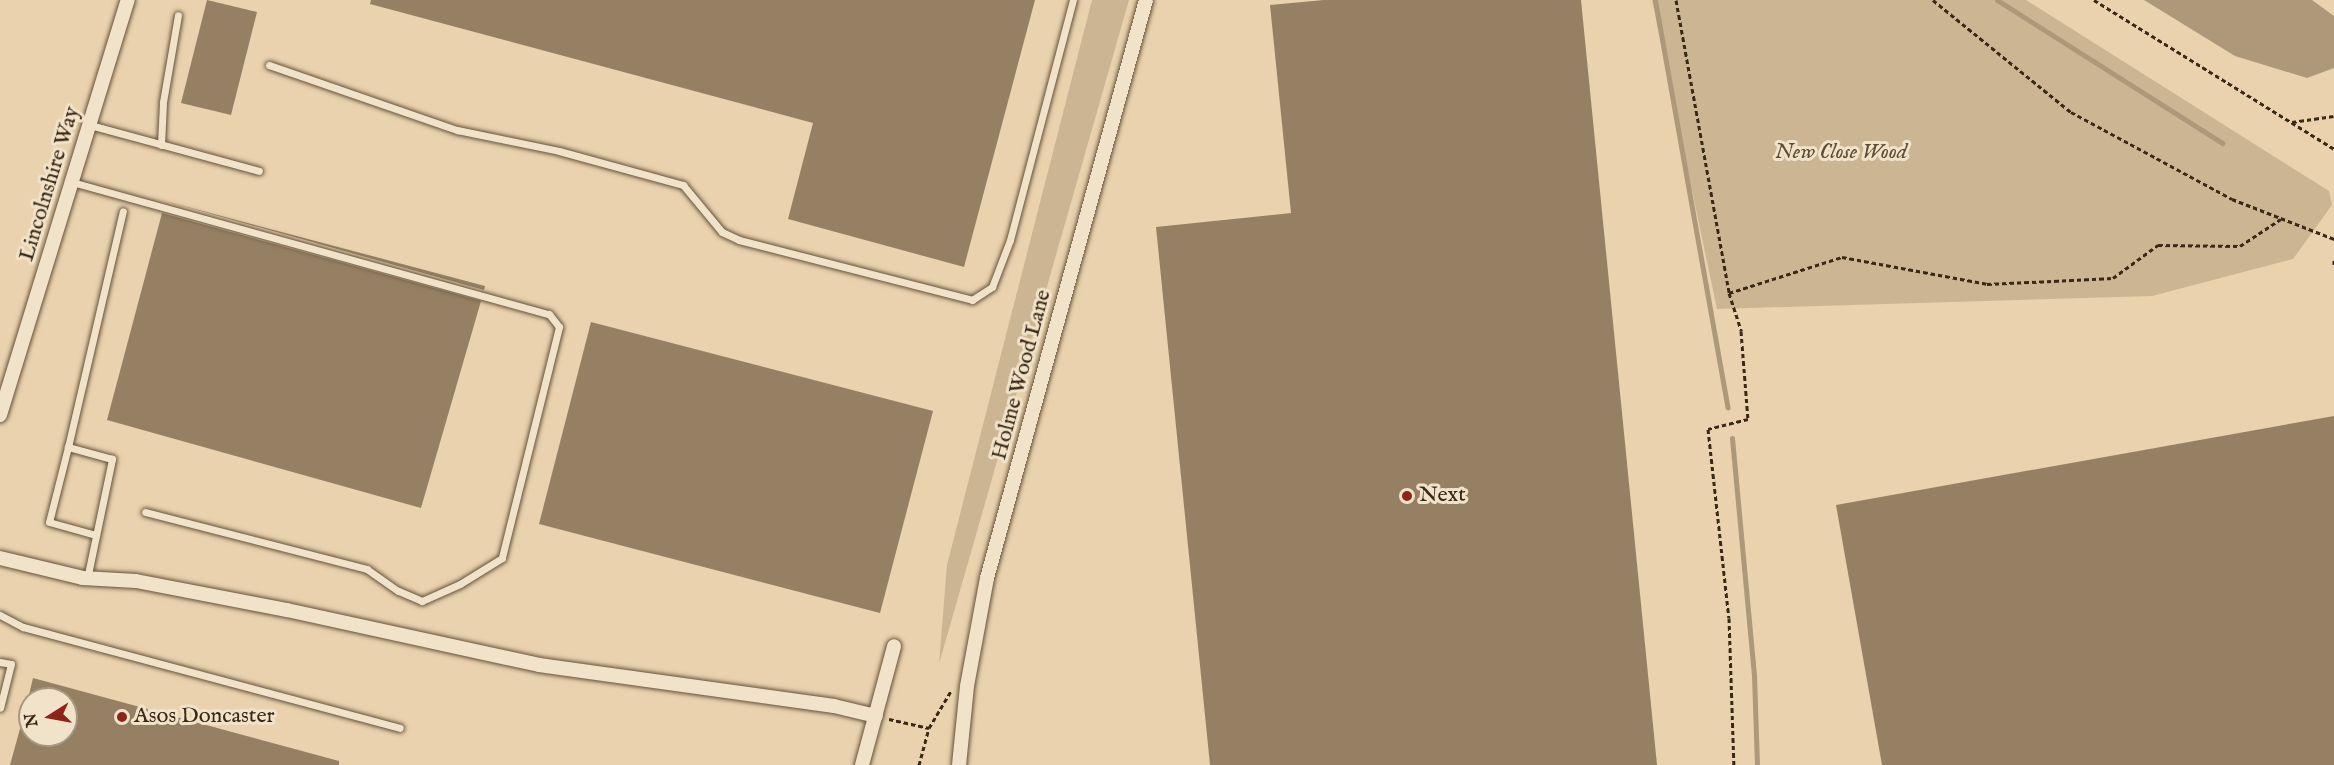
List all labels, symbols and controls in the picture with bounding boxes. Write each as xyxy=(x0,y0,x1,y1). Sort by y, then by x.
street label: Lincolnshire Way xyxy=(14,104,86,264)
park label: New Close Wood xyxy=(1775,140,1907,166)
street label: Holme Wood Lane xyxy=(987,287,1057,463)
place label: Next xyxy=(1419,483,1466,509)
marker: Next xyxy=(1400,489,1414,503)
north arrow xyxy=(18,687,78,747)
place label: Asos Doncaster xyxy=(134,704,275,730)
marker: Asos Doncaster xyxy=(115,710,129,724)
text: N xyxy=(21,711,43,729)

